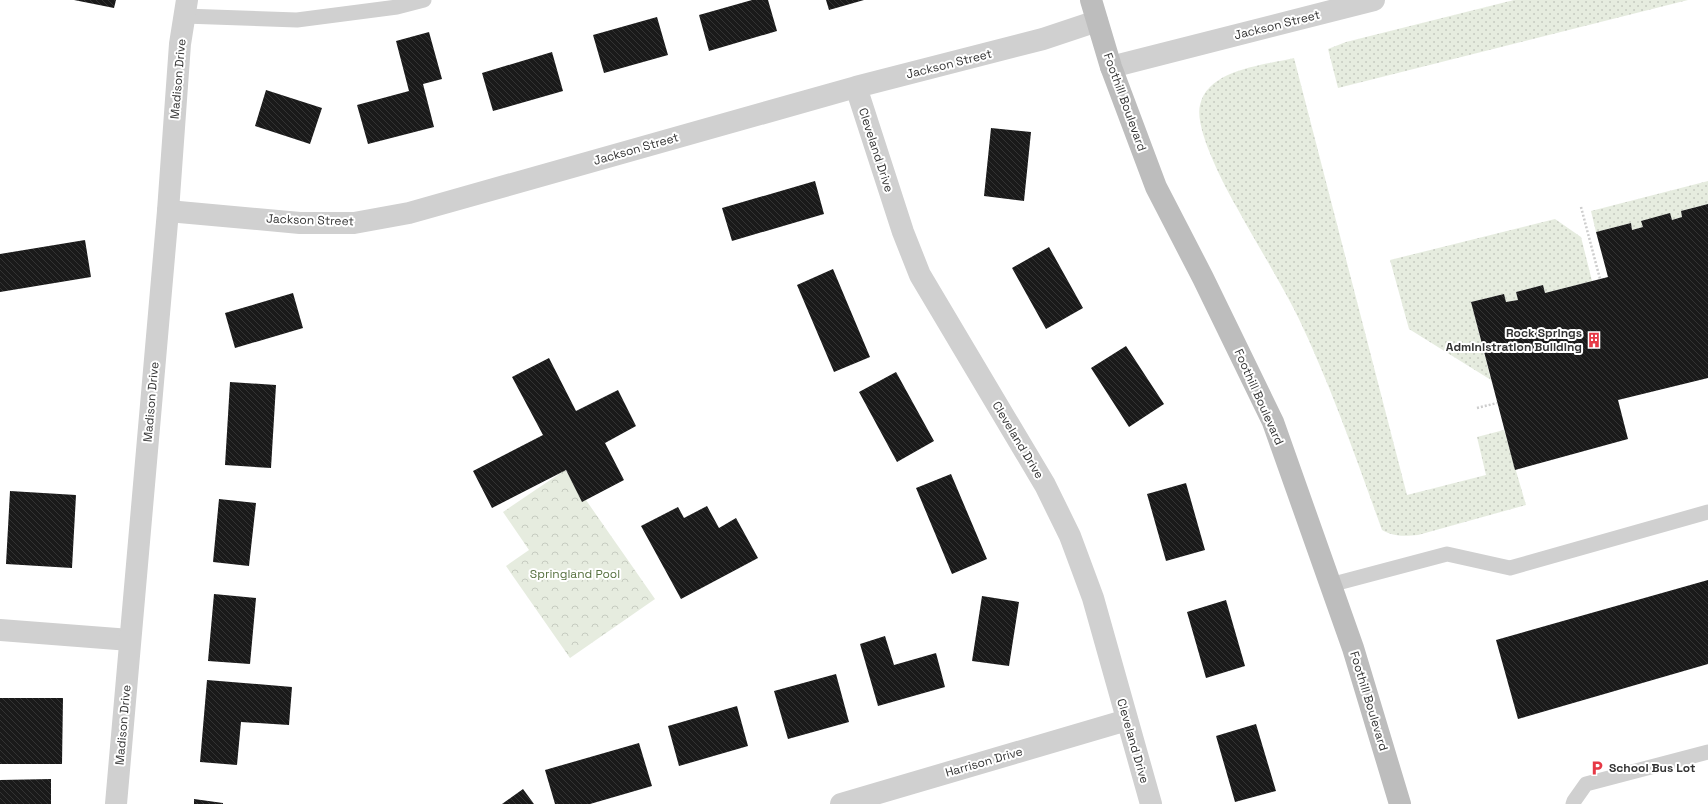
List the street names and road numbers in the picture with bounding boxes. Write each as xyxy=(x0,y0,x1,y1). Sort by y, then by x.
street label: Jackson Street xyxy=(1232,7,1322,43)
street label: Madison Drive xyxy=(167,38,189,120)
street label: Jackson Street xyxy=(904,46,994,82)
street label: Foothill Boulevard xyxy=(1100,51,1150,153)
street label: Cleveland Drive xyxy=(855,106,897,194)
street label: Jackson Street xyxy=(592,129,680,169)
street label: Jackson Street xyxy=(266,210,354,230)
street label: Foothill Boulevard xyxy=(1231,346,1287,448)
street label: Madison Drive xyxy=(140,361,162,443)
street label: Cleveland Drive xyxy=(989,398,1047,482)
street label: Foothill Boulevard xyxy=(1346,649,1392,753)
street label: Madison Drive xyxy=(112,684,134,766)
street label: Cleveland Drive xyxy=(1113,697,1153,785)
street label: Harrison Drive xyxy=(943,743,1025,781)

